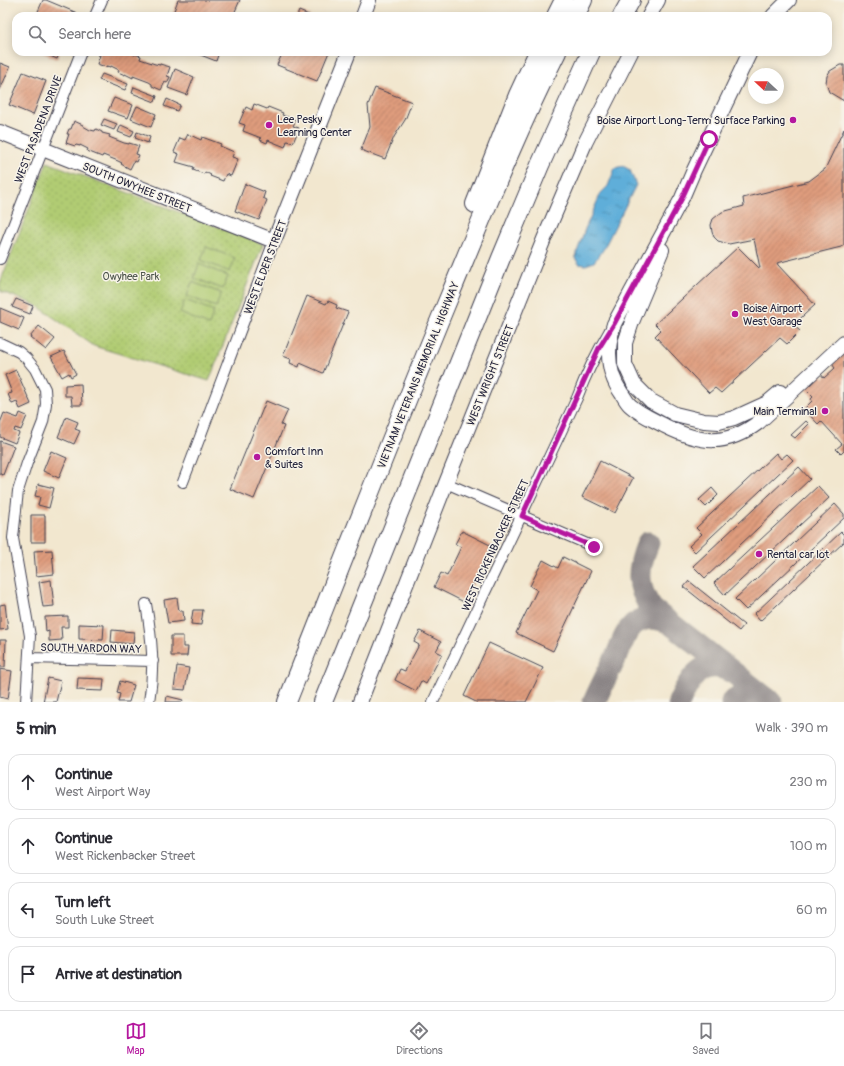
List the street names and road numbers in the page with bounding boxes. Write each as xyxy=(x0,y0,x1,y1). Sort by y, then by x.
street label: WEST PASADENA DRIVE xyxy=(12,73,65,185)
street label: SOUTH OWYHEE STREET xyxy=(81,160,193,215)
street label: WEST ELDER STREET xyxy=(242,218,289,316)
street label: VIETNAM VETERANS MEMORIAL HIGHWAY xyxy=(375,279,462,471)
street label: WEST WRIGHT STREET xyxy=(464,323,517,428)
street label: WEST RICKENBACKER STREET xyxy=(459,477,532,613)
street label: SOUTH VARDON WAY xyxy=(40,641,142,656)

